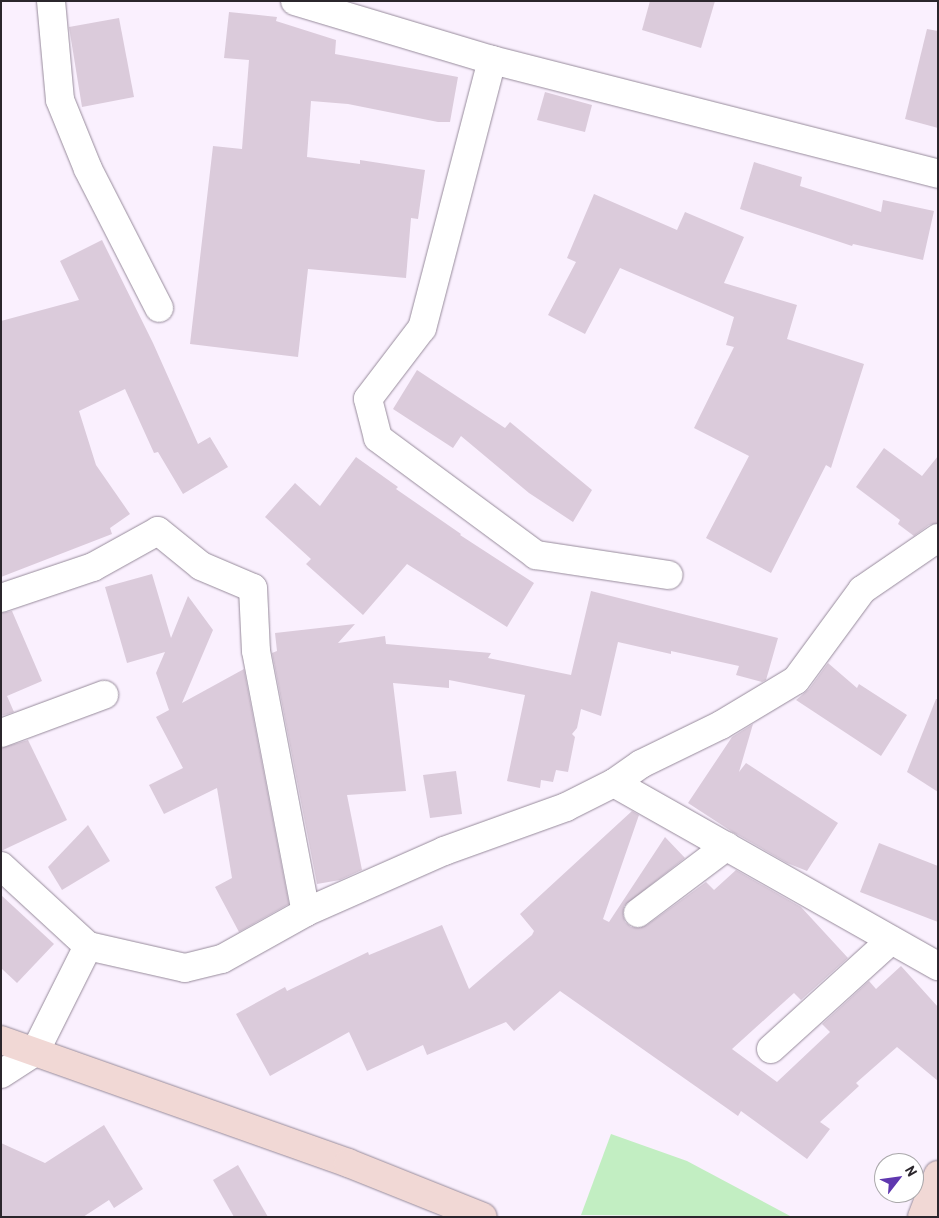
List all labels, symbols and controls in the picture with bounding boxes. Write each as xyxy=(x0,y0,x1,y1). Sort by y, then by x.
north arrow xyxy=(874,1153,924,1203)
text: N xyxy=(902,1162,921,1179)

